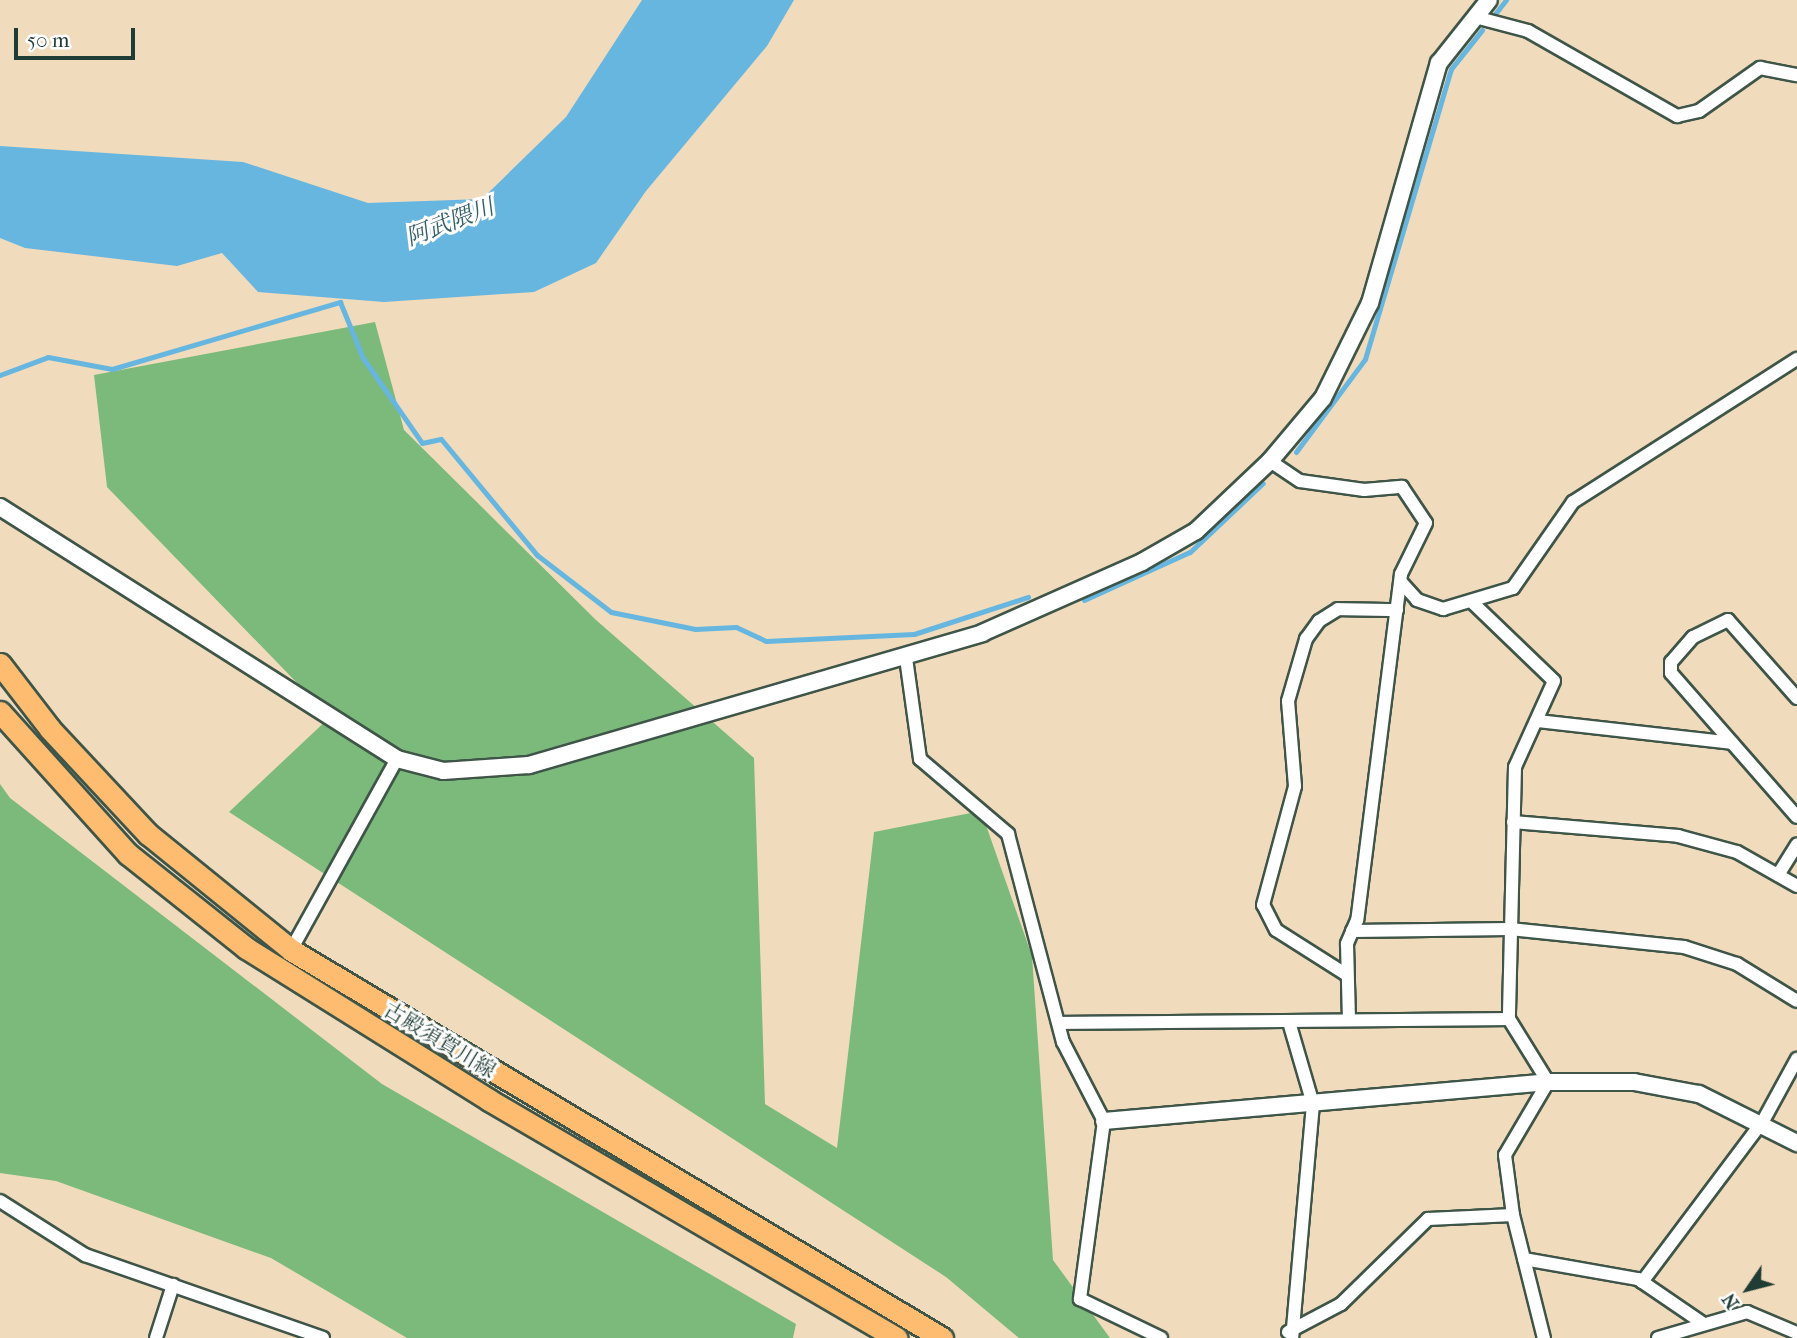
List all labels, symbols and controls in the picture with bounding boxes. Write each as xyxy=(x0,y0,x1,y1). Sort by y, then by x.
scale bar xyxy=(18,14,138,58)
text: 50 m xyxy=(27,28,70,52)
water label: 阿武隈川 xyxy=(402,194,498,252)
street label: 古殿須賀川線 xyxy=(380,997,500,1083)
north arrow xyxy=(1713,1254,1783,1324)
text: N xyxy=(1718,1289,1744,1313)

